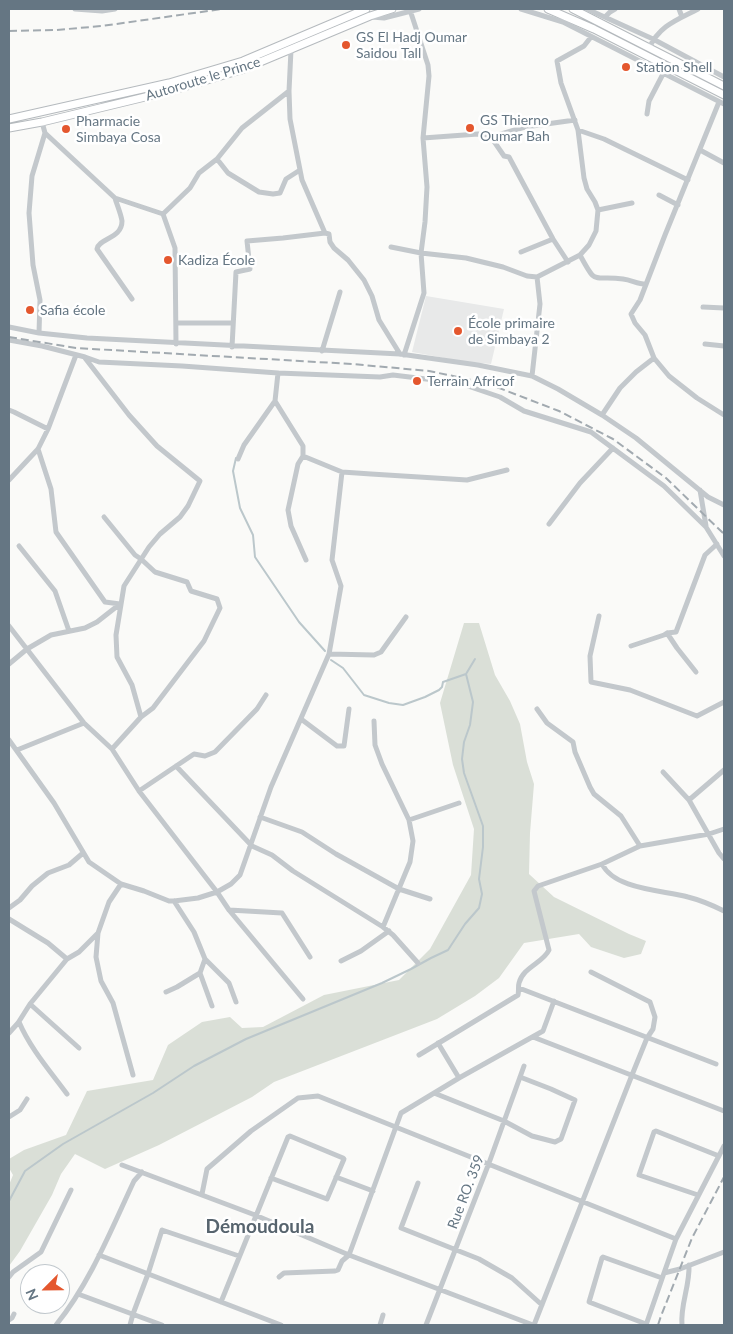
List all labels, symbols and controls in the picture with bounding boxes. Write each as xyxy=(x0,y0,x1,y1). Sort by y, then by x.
place label: GS El Hadj Oumar Saidou Tall xyxy=(356,29,467,62)
marker: GS El Hadj Oumar Saidou Tall xyxy=(340,39,352,51)
street label: Autoroute le Prince xyxy=(143,54,263,104)
place label: Station Shell xyxy=(636,59,712,75)
marker: Station Shell xyxy=(620,61,632,73)
place label: GS Thierno Oumar Bah xyxy=(480,112,550,144)
place label: Pharmacie Simbaya Cosa xyxy=(76,113,161,146)
marker: GS Thierno Oumar Bah xyxy=(464,122,476,134)
marker: Pharmacie Simbaya Cosa xyxy=(60,123,72,135)
place label: Kadiza École xyxy=(178,252,255,268)
marker: Kadiza École xyxy=(162,254,174,266)
place label: Safia école xyxy=(40,302,105,318)
marker: Safia école xyxy=(24,304,36,316)
place label: École primaire de Simbaya 2 xyxy=(468,315,555,348)
marker: École primaire de Simbaya 2 xyxy=(452,325,464,337)
place label: Terrain Africof xyxy=(427,373,515,389)
marker: Terrain Africof xyxy=(411,375,423,387)
street label: Rue RO. 359 xyxy=(444,1153,488,1231)
district label: Démoudoula xyxy=(206,1216,314,1238)
north arrow xyxy=(20,1264,70,1314)
text: N xyxy=(22,1286,42,1303)

